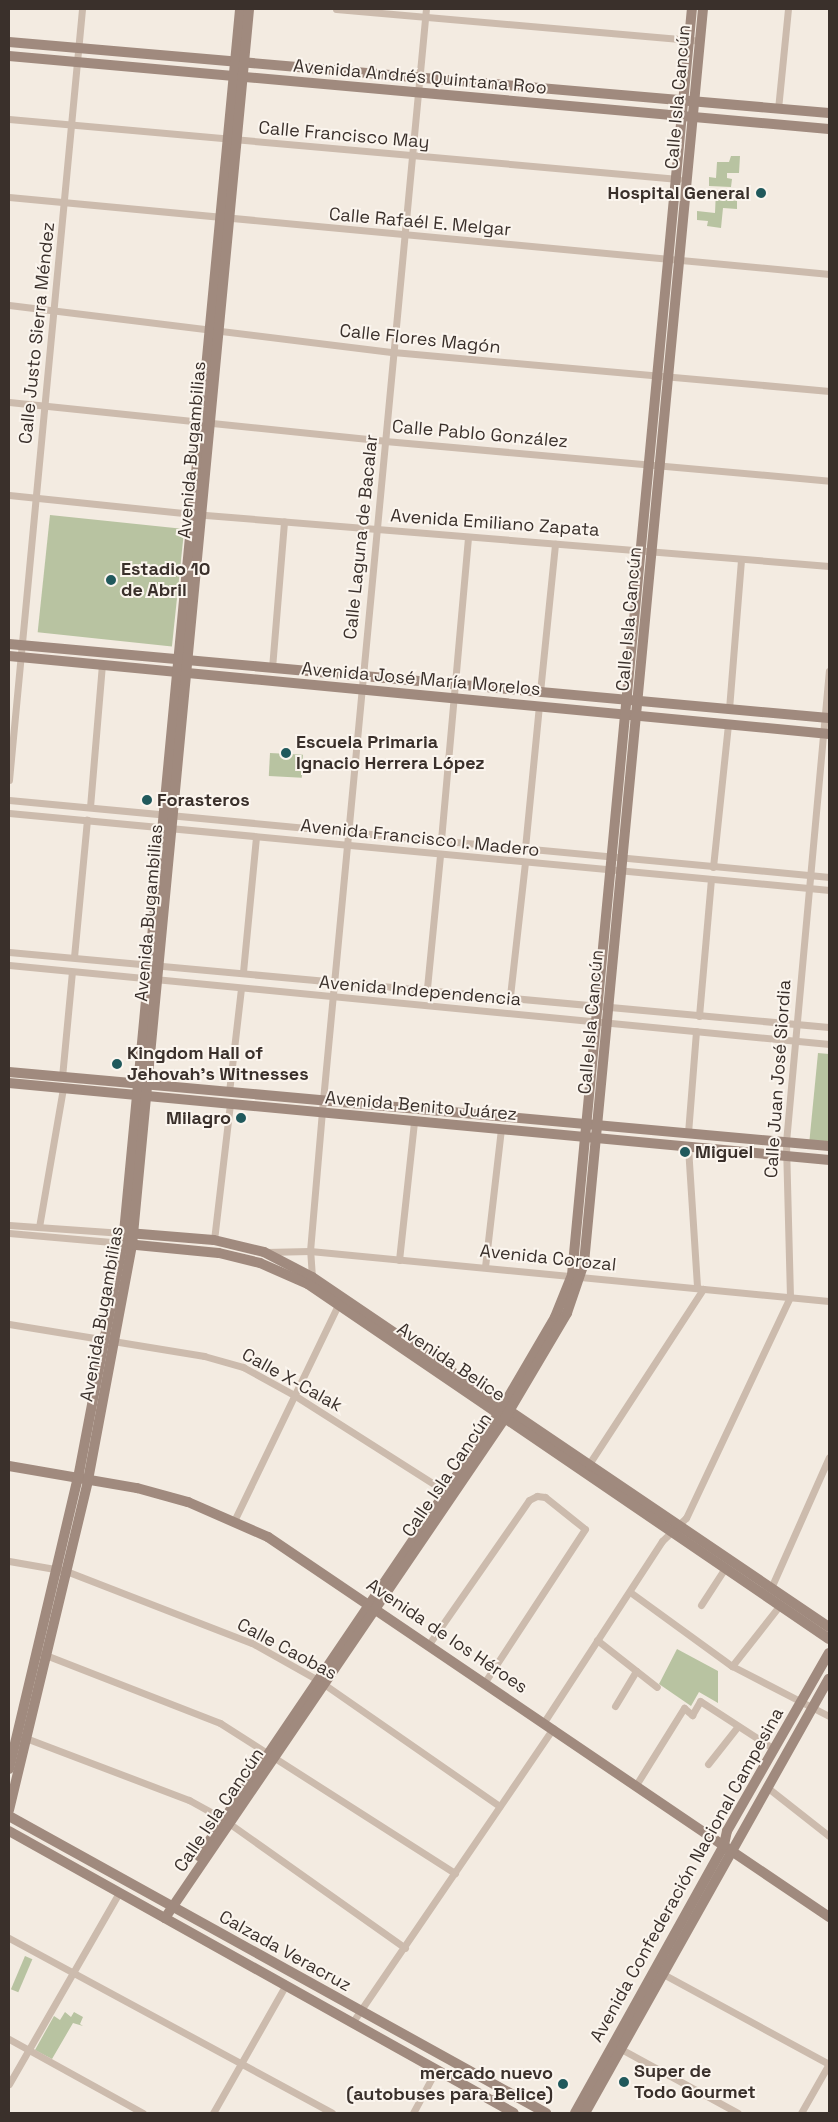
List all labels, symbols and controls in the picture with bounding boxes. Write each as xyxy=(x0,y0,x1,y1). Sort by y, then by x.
street label: Calle Isla Cancún xyxy=(661,24,695,170)
street label: Avenida Andrés Quintana Roo xyxy=(292,55,548,99)
street label: Calle Francisco May xyxy=(258,117,430,153)
place label: Hospital General xyxy=(608,182,750,204)
marker: Hospital General xyxy=(754,186,768,200)
street label: Calle Rafaél E. Melgar xyxy=(328,203,512,241)
street label: Calle Justo Sierra Méndez xyxy=(15,221,59,445)
street label: Calle Flores Magón xyxy=(338,320,502,358)
street label: Avenida Bugambilias xyxy=(173,360,211,540)
street label: Calle Pablo González xyxy=(391,416,569,452)
street label: Calle Laguna de Bacalar xyxy=(339,433,383,641)
street label: Avenida Emiliano Zapata xyxy=(390,505,600,541)
street label: Calle Isla Cancún xyxy=(612,546,646,692)
place label: Estadio 10 de Abril xyxy=(121,559,210,602)
marker: Estadio 10 de Abril xyxy=(105,574,117,586)
street label: Avenida José María Morelos xyxy=(300,658,542,700)
place label: Escuela Primaria Ignacio Herrera López xyxy=(296,732,485,774)
marker: Escuela Primaria Ignacio Herrera López xyxy=(280,747,292,759)
place label: Forasteros xyxy=(157,789,250,811)
marker: Forasteros xyxy=(141,794,153,806)
street label: Avenida Francisco I. Madero xyxy=(299,815,541,861)
street label: Avenida Bugambilias xyxy=(130,823,168,1003)
street label: Calle Isla Cancún xyxy=(574,949,608,1095)
street label: Avenida Independencia xyxy=(318,971,522,1011)
street label: Calle Juan José Siordia xyxy=(760,979,796,1179)
place label: Kingdom Hall of Jehovah's Witnesses xyxy=(127,1043,309,1086)
marker: Kingdom Hall of Jehovah's Witnesses xyxy=(111,1058,123,1070)
street label: Avenida Benito Juárez xyxy=(324,1087,518,1125)
place label: Milagro xyxy=(166,1107,231,1129)
marker: Milagro xyxy=(235,1112,247,1124)
place label: Miguel xyxy=(695,1141,753,1163)
marker: Miguel xyxy=(679,1146,691,1158)
street label: Avenida Bugambilias xyxy=(76,1225,128,1403)
street label: Avenida Corozal xyxy=(479,1240,617,1276)
street label: Avenida Belice xyxy=(393,1318,509,1406)
street label: Calle X-Calak xyxy=(238,1344,346,1416)
street label: Calle Isla Cancún xyxy=(397,1409,497,1541)
street label: Avenida de los Héroes xyxy=(362,1574,532,1698)
street label: Calle Caobas xyxy=(233,1614,341,1684)
street label: Avenida Confederación Nacional Campesina xyxy=(586,1704,788,2046)
street label: Calle Isla Cancún xyxy=(169,1744,269,1876)
street label: Calzada Veracruz xyxy=(215,1906,355,1996)
place label: Super de Todo Gourmet xyxy=(634,2061,756,2104)
place label: mercado nuevo (autobuses para Belice) xyxy=(346,2063,553,2106)
marker: Super de Todo Gourmet xyxy=(618,2076,630,2088)
marker: mercado nuevo (autobuses para Belice) xyxy=(557,2078,569,2090)

